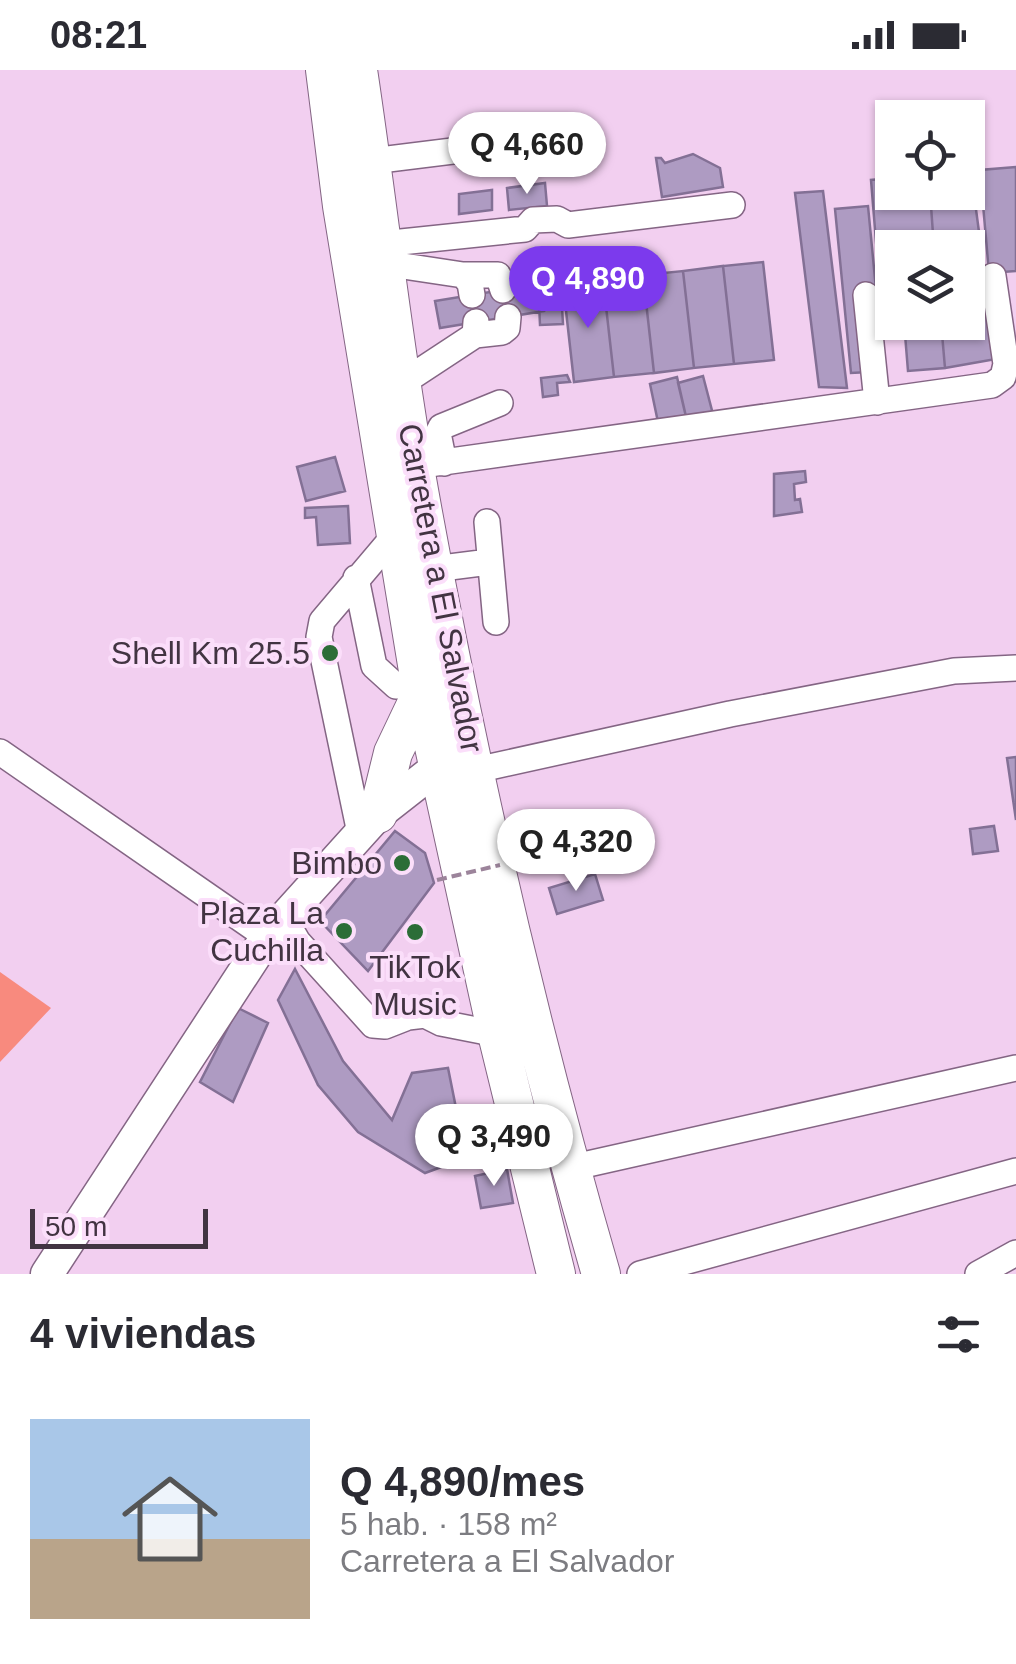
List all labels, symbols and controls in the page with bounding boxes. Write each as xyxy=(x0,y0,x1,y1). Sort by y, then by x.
text: 08:21 xyxy=(50,14,147,56)
map controls xyxy=(875,100,985,340)
button: locate xyxy=(875,100,985,210)
pin: Q 4,660 xyxy=(435,112,619,197)
text: Q 4,660 xyxy=(470,126,584,162)
button: layers xyxy=(875,230,985,340)
pin: Q 4,890 xyxy=(496,246,680,331)
text: Q 4,890 xyxy=(531,260,645,296)
street label: Carretera a El Salvador xyxy=(391,420,491,756)
place label: Shell Km 25.5 xyxy=(111,635,310,671)
marker: Shell Km 25.5 xyxy=(319,642,341,664)
pin: Q 4,320 xyxy=(484,809,668,894)
text: Q 4,320 xyxy=(519,823,633,859)
place label: Bimbo xyxy=(291,845,382,881)
marker: Bimbo xyxy=(391,852,413,874)
place label: Plaza La Cuchilla xyxy=(199,895,324,968)
marker: Plaza La Cuchilla xyxy=(333,920,355,942)
marker: TikTok Music xyxy=(404,921,426,943)
place label: TikTok Music xyxy=(369,949,462,1022)
pin: Q 3,490 xyxy=(402,1104,586,1189)
text: Q 3,490 xyxy=(437,1118,551,1154)
scale bar xyxy=(30,1204,208,1248)
text: 50 m xyxy=(45,1211,107,1242)
icon: filters xyxy=(931,1307,986,1362)
text: 4 viviendas xyxy=(30,1310,256,1357)
text: Q 4,890/mes xyxy=(340,1458,585,1505)
icon: home xyxy=(110,1459,230,1579)
text: 5 hab. · 158 m² xyxy=(340,1506,557,1542)
text: Carretera a El Salvador xyxy=(340,1543,674,1579)

